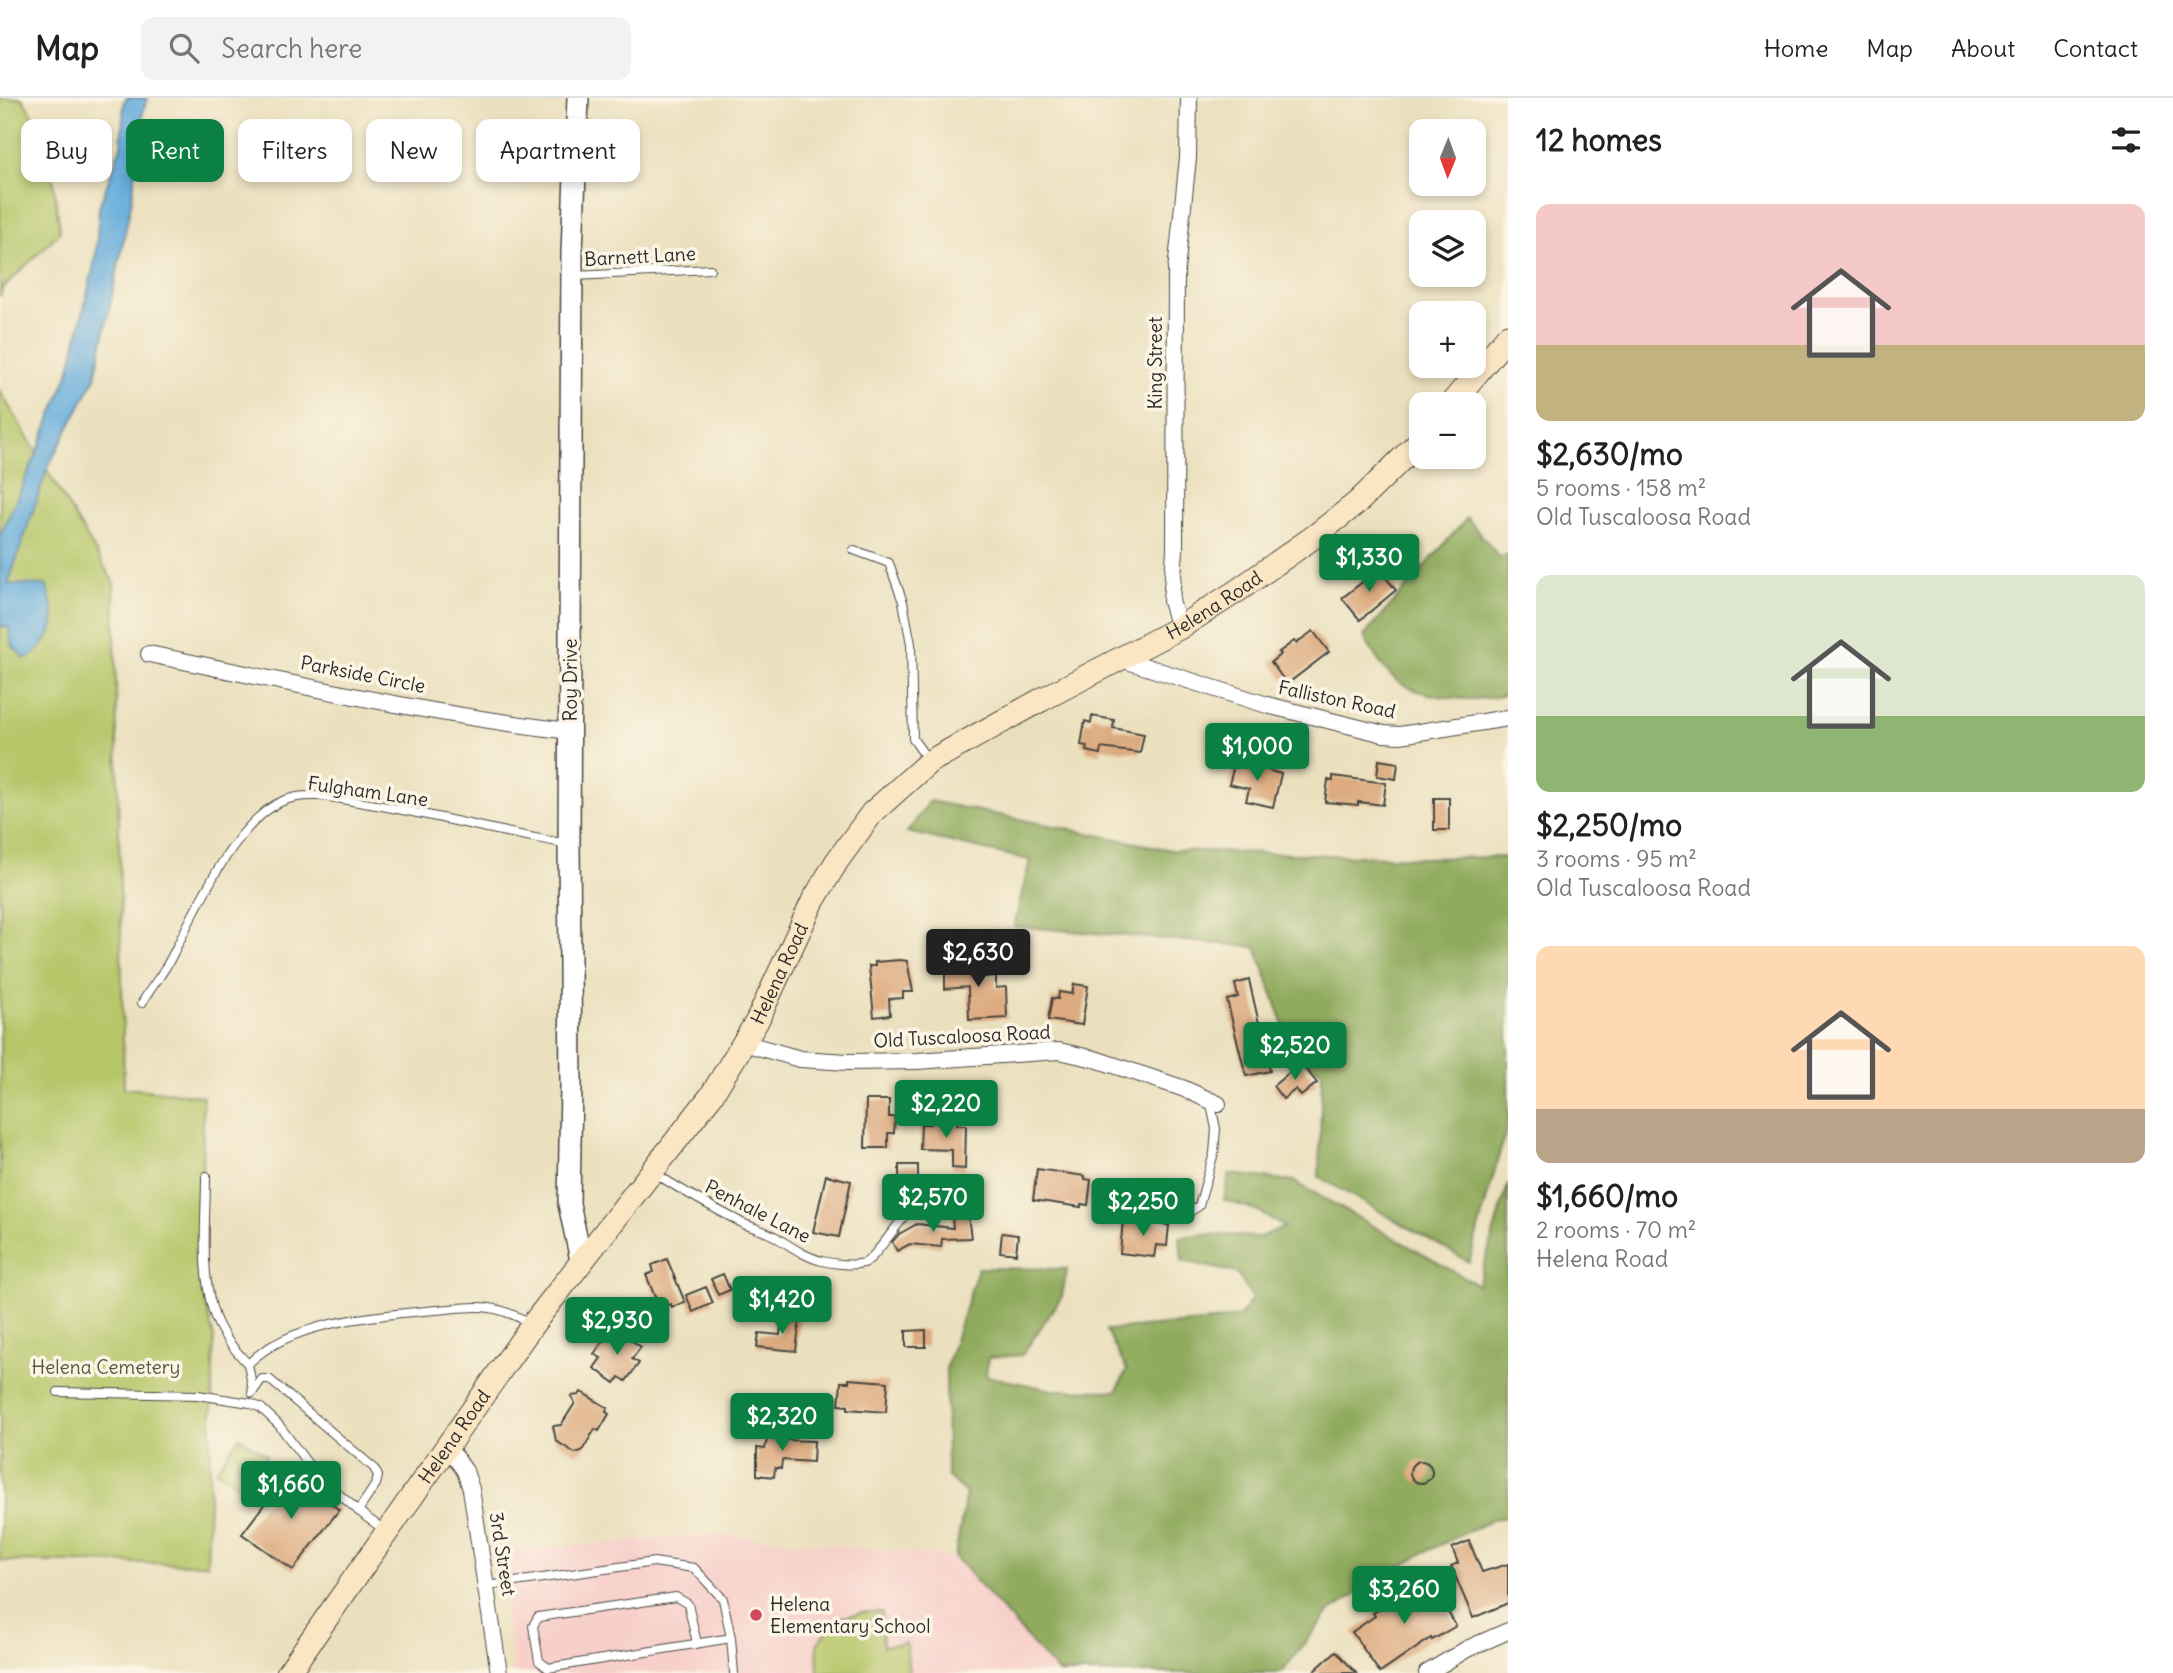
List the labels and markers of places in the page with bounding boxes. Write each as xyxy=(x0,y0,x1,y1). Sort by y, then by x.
pin: $1,330 xyxy=(1312,534,1426,594)
pin: $1,000 xyxy=(1200,724,1314,783)
pin: $2,630 xyxy=(921,930,1035,989)
pin: $2,520 xyxy=(1238,1023,1352,1082)
pin: $2,220 xyxy=(889,1080,1003,1140)
pin: $2,570 xyxy=(876,1174,990,1234)
pin: $2,250 xyxy=(1086,1178,1200,1238)
pin: $1,420 xyxy=(725,1276,839,1336)
pin: $2,930 xyxy=(560,1298,674,1357)
pin: $2,320 xyxy=(725,1394,839,1453)
pin: $1,660 xyxy=(234,1462,348,1521)
pin: $3,260 xyxy=(1347,1566,1461,1626)
place label: Helena Elementary School xyxy=(770,1592,931,1638)
marker: Helena Elementary School xyxy=(748,1607,764,1623)

